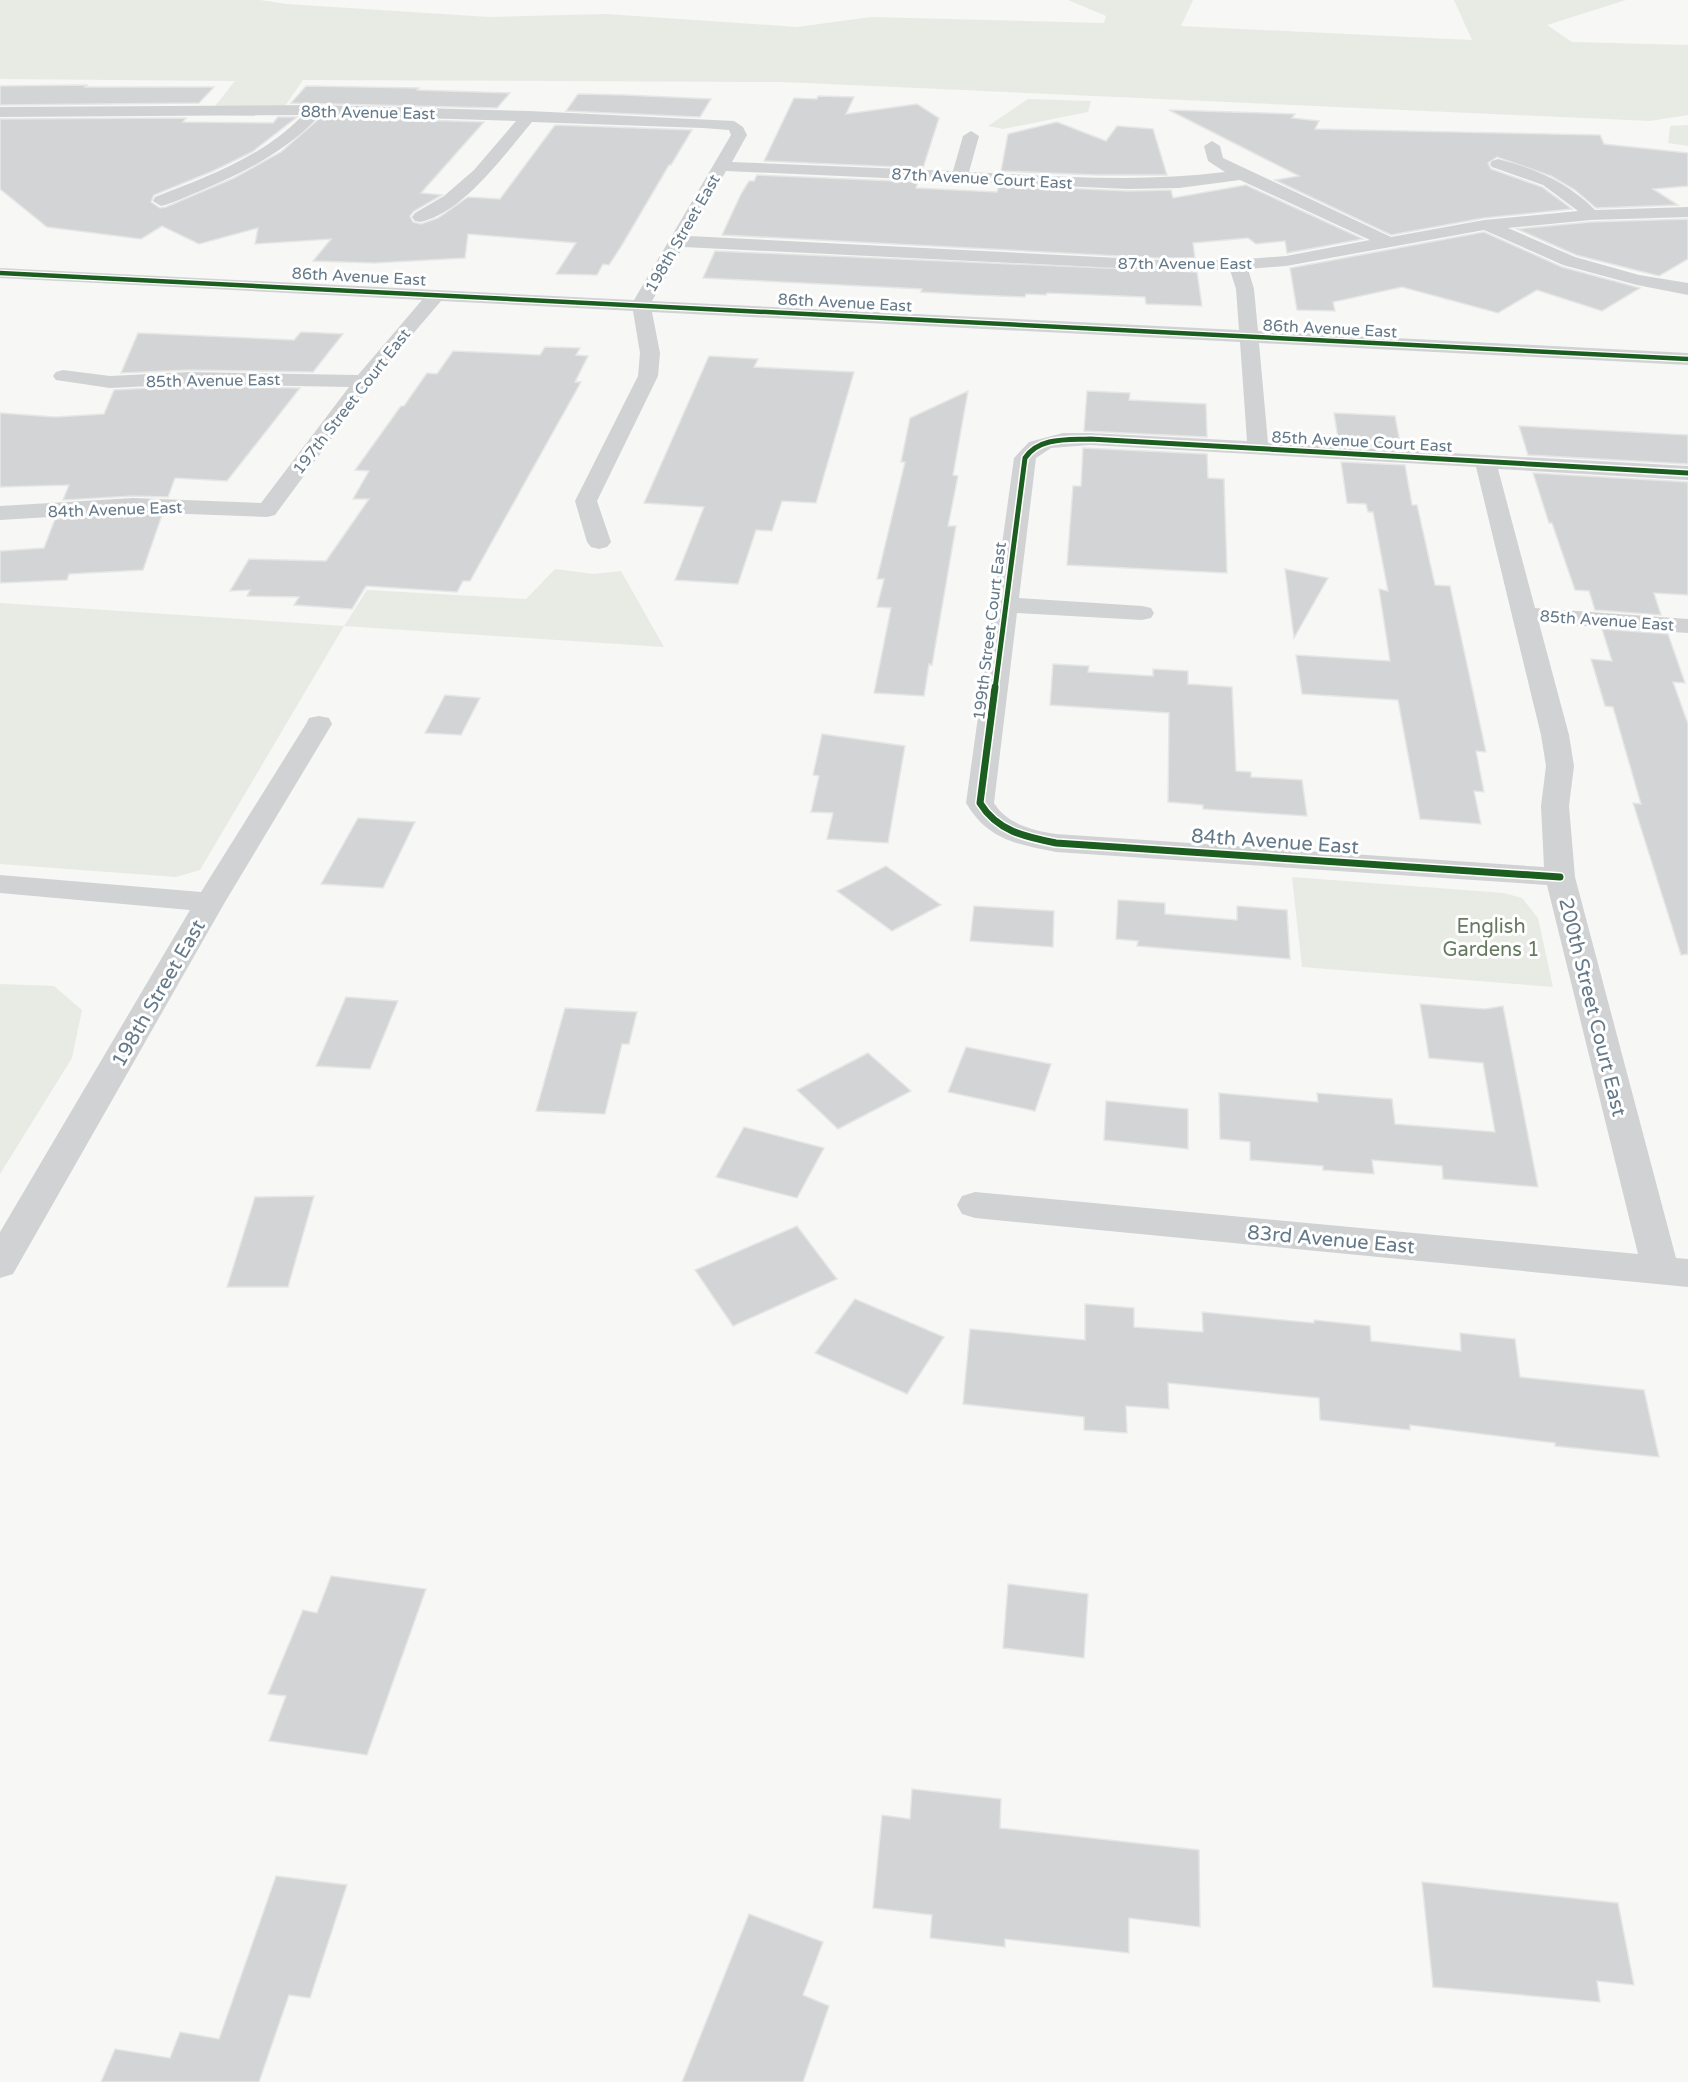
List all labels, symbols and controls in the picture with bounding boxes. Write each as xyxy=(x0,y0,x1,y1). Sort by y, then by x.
street label: 88th Avenue East xyxy=(301,102,435,124)
street label: 87th Avenue Court East xyxy=(891,164,1073,194)
street label: 198th Street East xyxy=(641,171,725,296)
street label: 87th Avenue East xyxy=(1118,254,1252,274)
street label: 86th Avenue East xyxy=(291,263,427,291)
street label: 86th Avenue East xyxy=(777,289,913,317)
street label: 86th Avenue East xyxy=(1262,315,1398,343)
street label: 197th Street Court East xyxy=(289,325,415,479)
street label: 85th Avenue East xyxy=(146,370,280,392)
street label: 85th Avenue Court East xyxy=(1271,427,1453,457)
street label: 84th Avenue East xyxy=(48,498,183,522)
street label: 199th Street Court East xyxy=(969,541,1011,721)
street label: 85th Avenue East xyxy=(1539,606,1675,636)
street label: 84th Avenue East xyxy=(1190,824,1360,860)
street label: 200th Street Court East xyxy=(1553,895,1631,1119)
street label: 198th Street East xyxy=(107,915,211,1071)
park label: English Gardens 1 xyxy=(1442,915,1540,962)
street label: 83rd Avenue East xyxy=(1246,1221,1416,1259)

